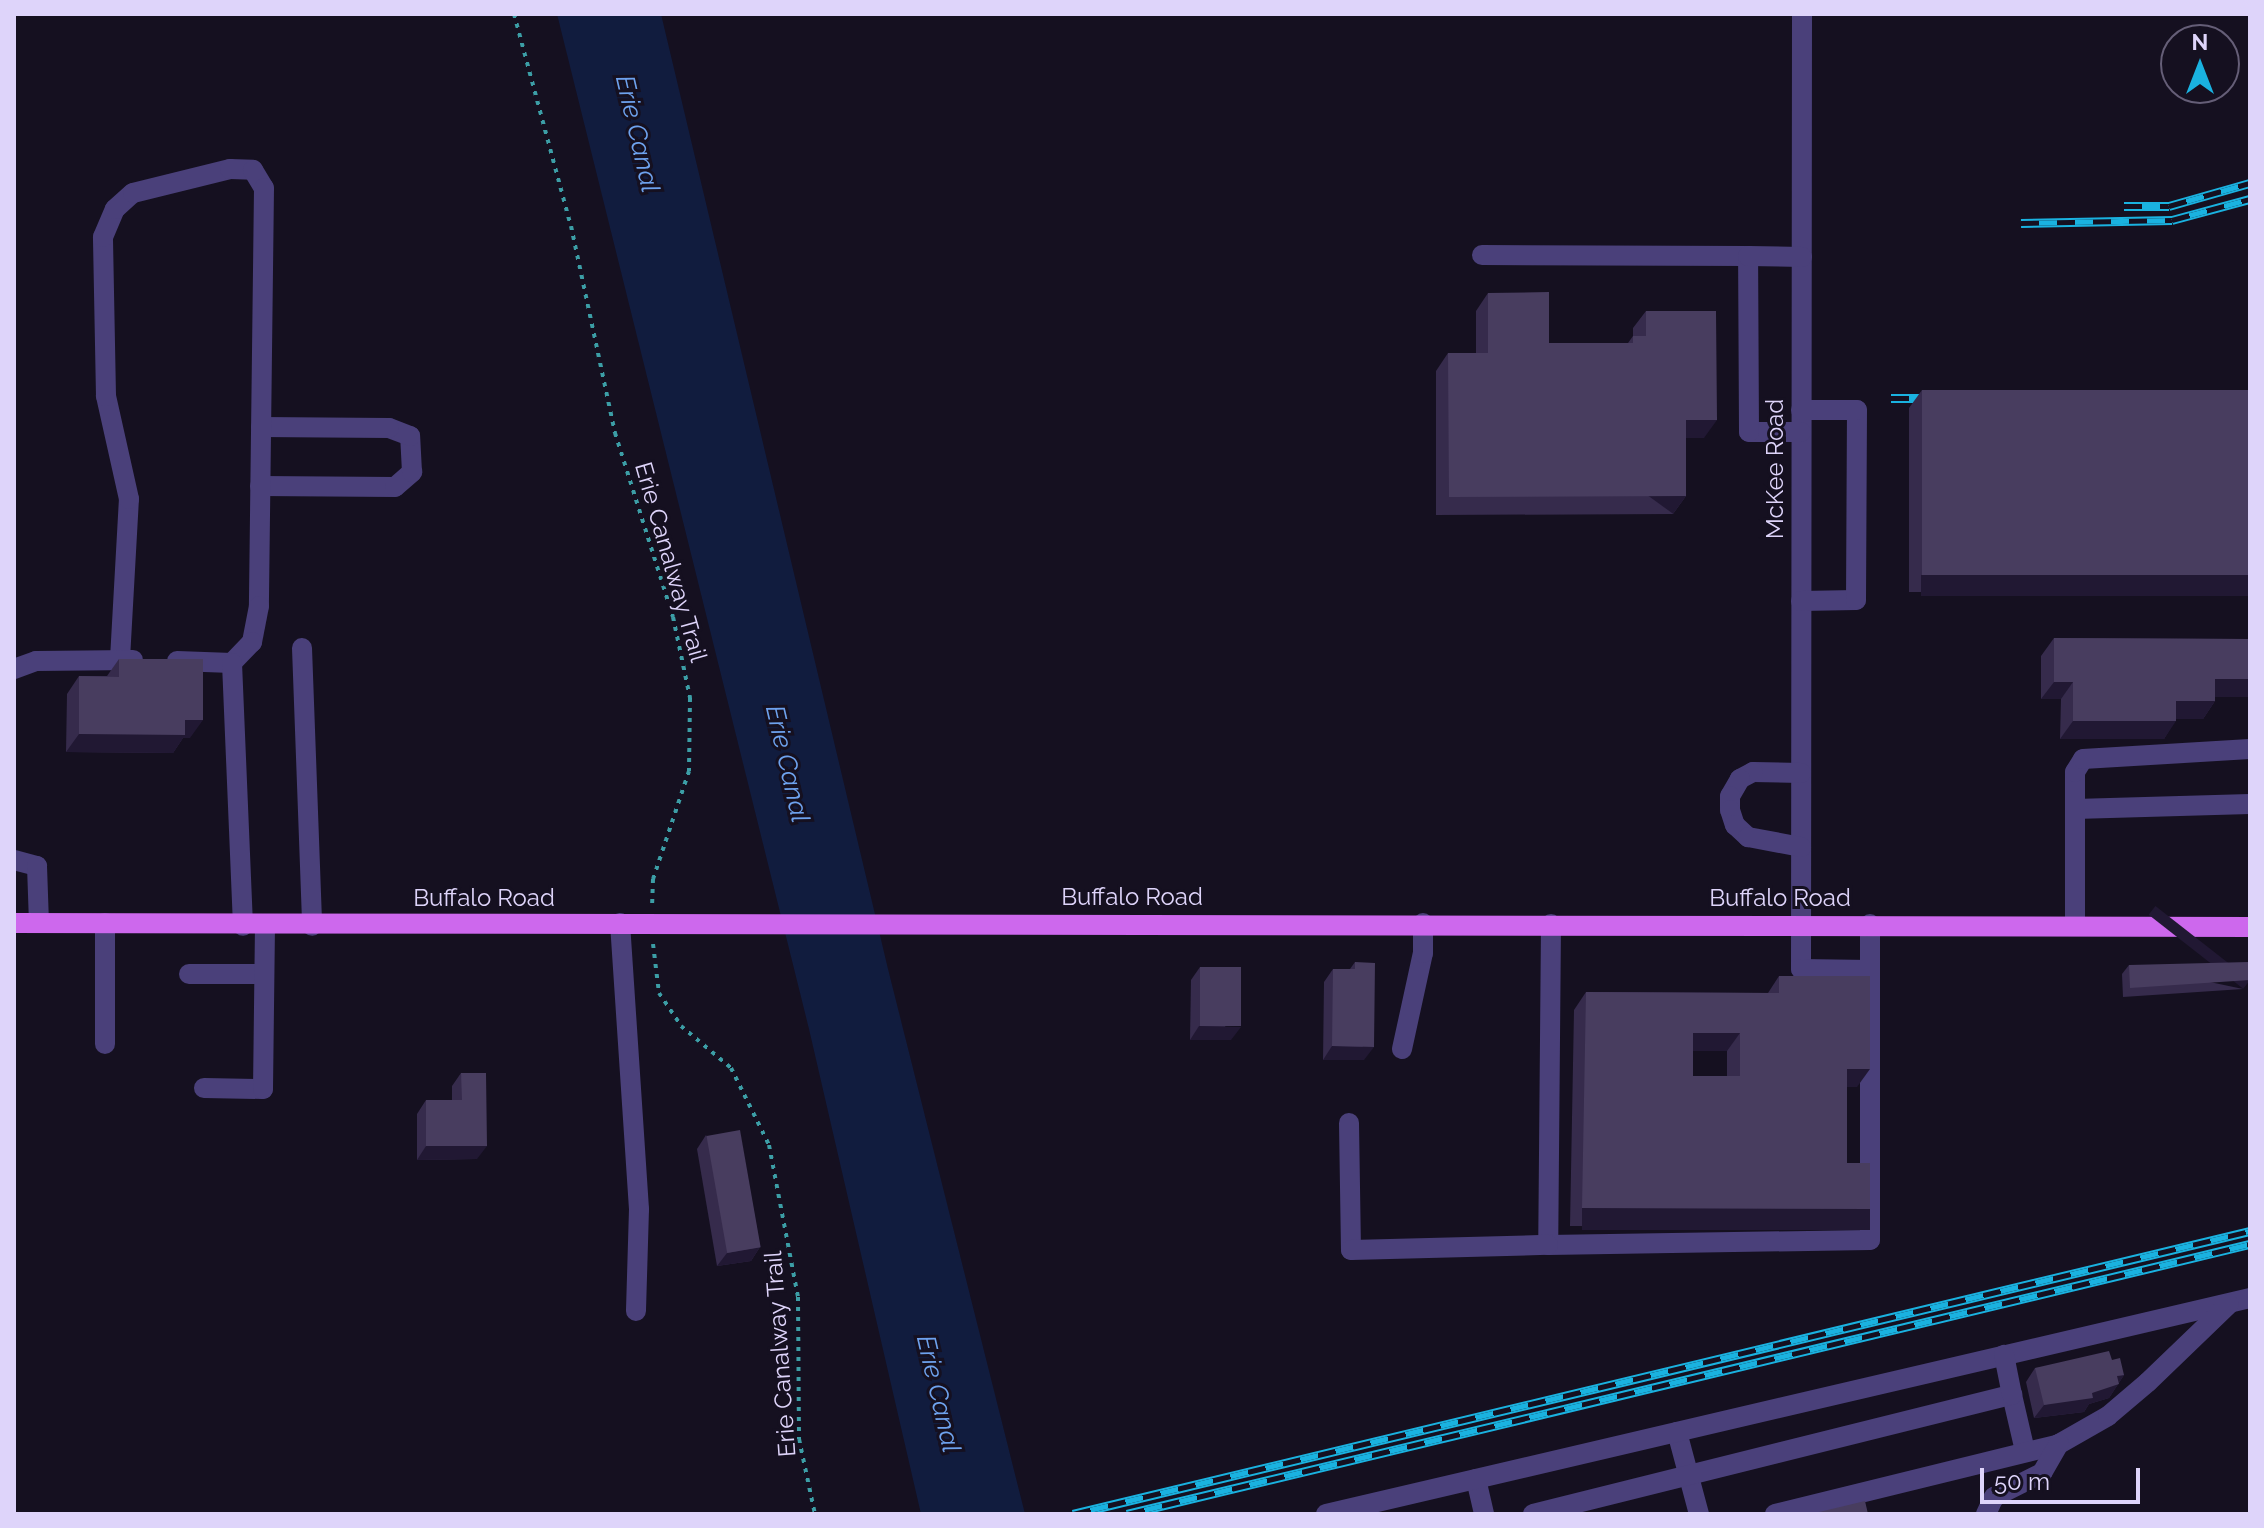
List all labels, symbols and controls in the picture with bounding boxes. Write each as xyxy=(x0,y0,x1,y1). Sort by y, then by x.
north arrow xyxy=(2160,24,2240,104)
text: N xyxy=(2192,29,2208,55)
water label: Erie Canal xyxy=(608,72,666,196)
street label: McKee Road xyxy=(1761,399,1789,539)
street label: Erie Canalway Trail xyxy=(629,458,713,666)
water label: Erie Canal xyxy=(758,702,816,826)
street label: Buffalo Road xyxy=(1061,883,1203,911)
street label: Buffalo Road xyxy=(413,884,555,912)
street label: Buffalo Road xyxy=(1709,884,1851,912)
street label: Erie Canalway Trail xyxy=(758,1249,802,1459)
water label: Erie Canal xyxy=(909,1332,967,1456)
scale bar xyxy=(1984,1452,2144,1502)
text: 50 m xyxy=(1994,1467,2050,1496)

